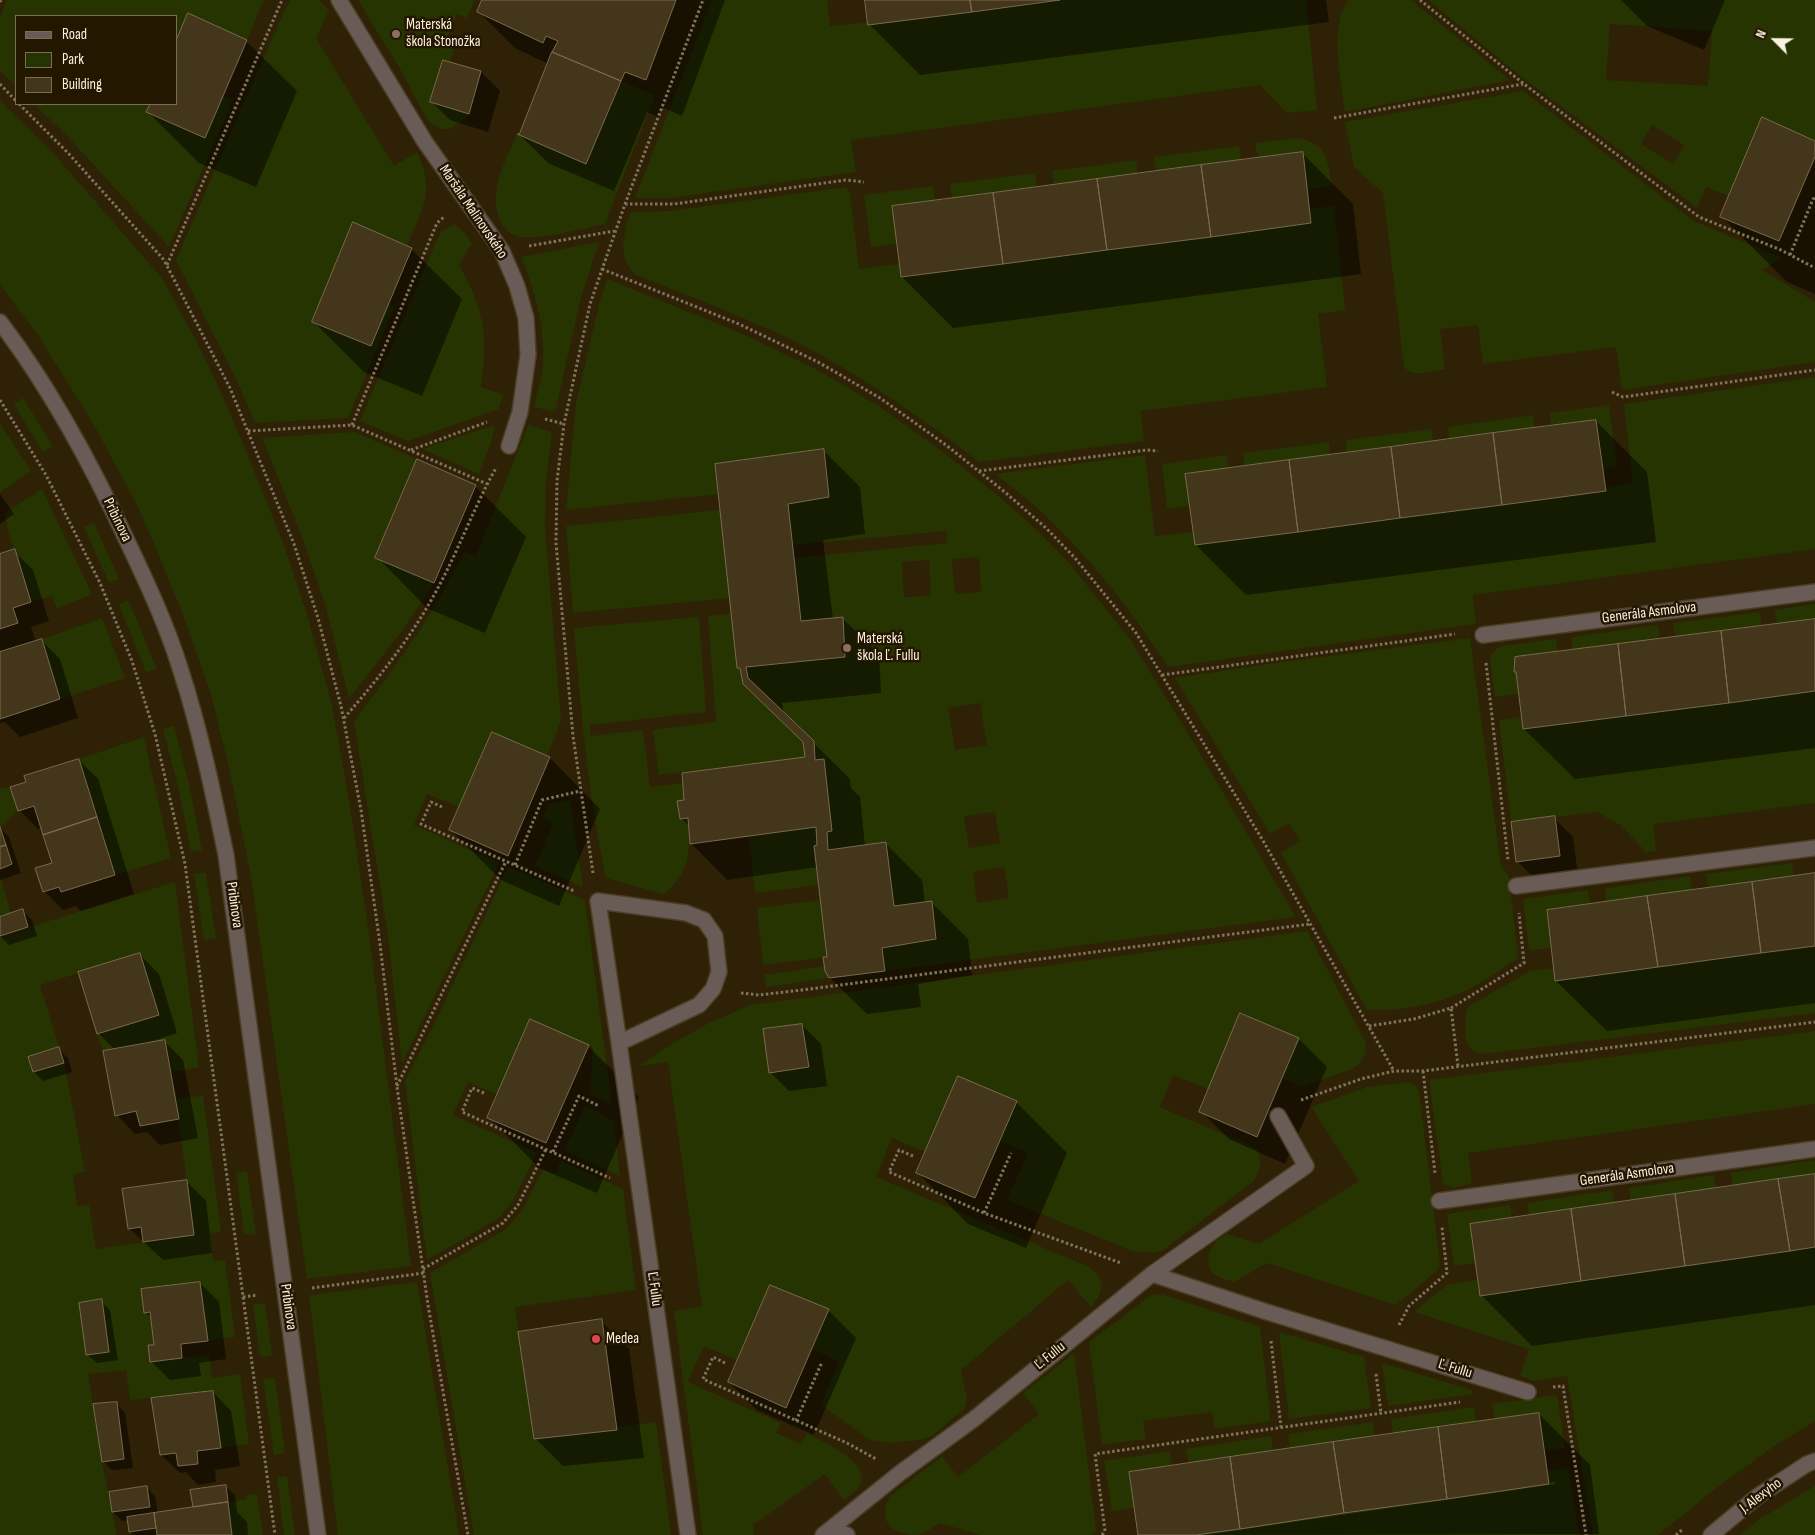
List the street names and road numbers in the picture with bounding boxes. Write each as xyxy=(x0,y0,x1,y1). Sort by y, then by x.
street label: Maršála Malinovského xyxy=(435,162,511,262)
street label: Pribinova xyxy=(99,495,135,545)
street label: Generála Asmolova xyxy=(1601,598,1697,628)
street label: Pribinova xyxy=(222,881,246,929)
street label: Generála Asmolova xyxy=(1579,1159,1675,1191)
street label: Ľ. Fullu xyxy=(643,1271,665,1307)
street label: Pribinova xyxy=(276,1283,300,1331)
street label: Ľ. Fullu xyxy=(1031,1338,1069,1374)
street label: Ľ. Fullu xyxy=(1436,1355,1474,1383)
street label: J. Alexyho xyxy=(1737,1475,1785,1517)

